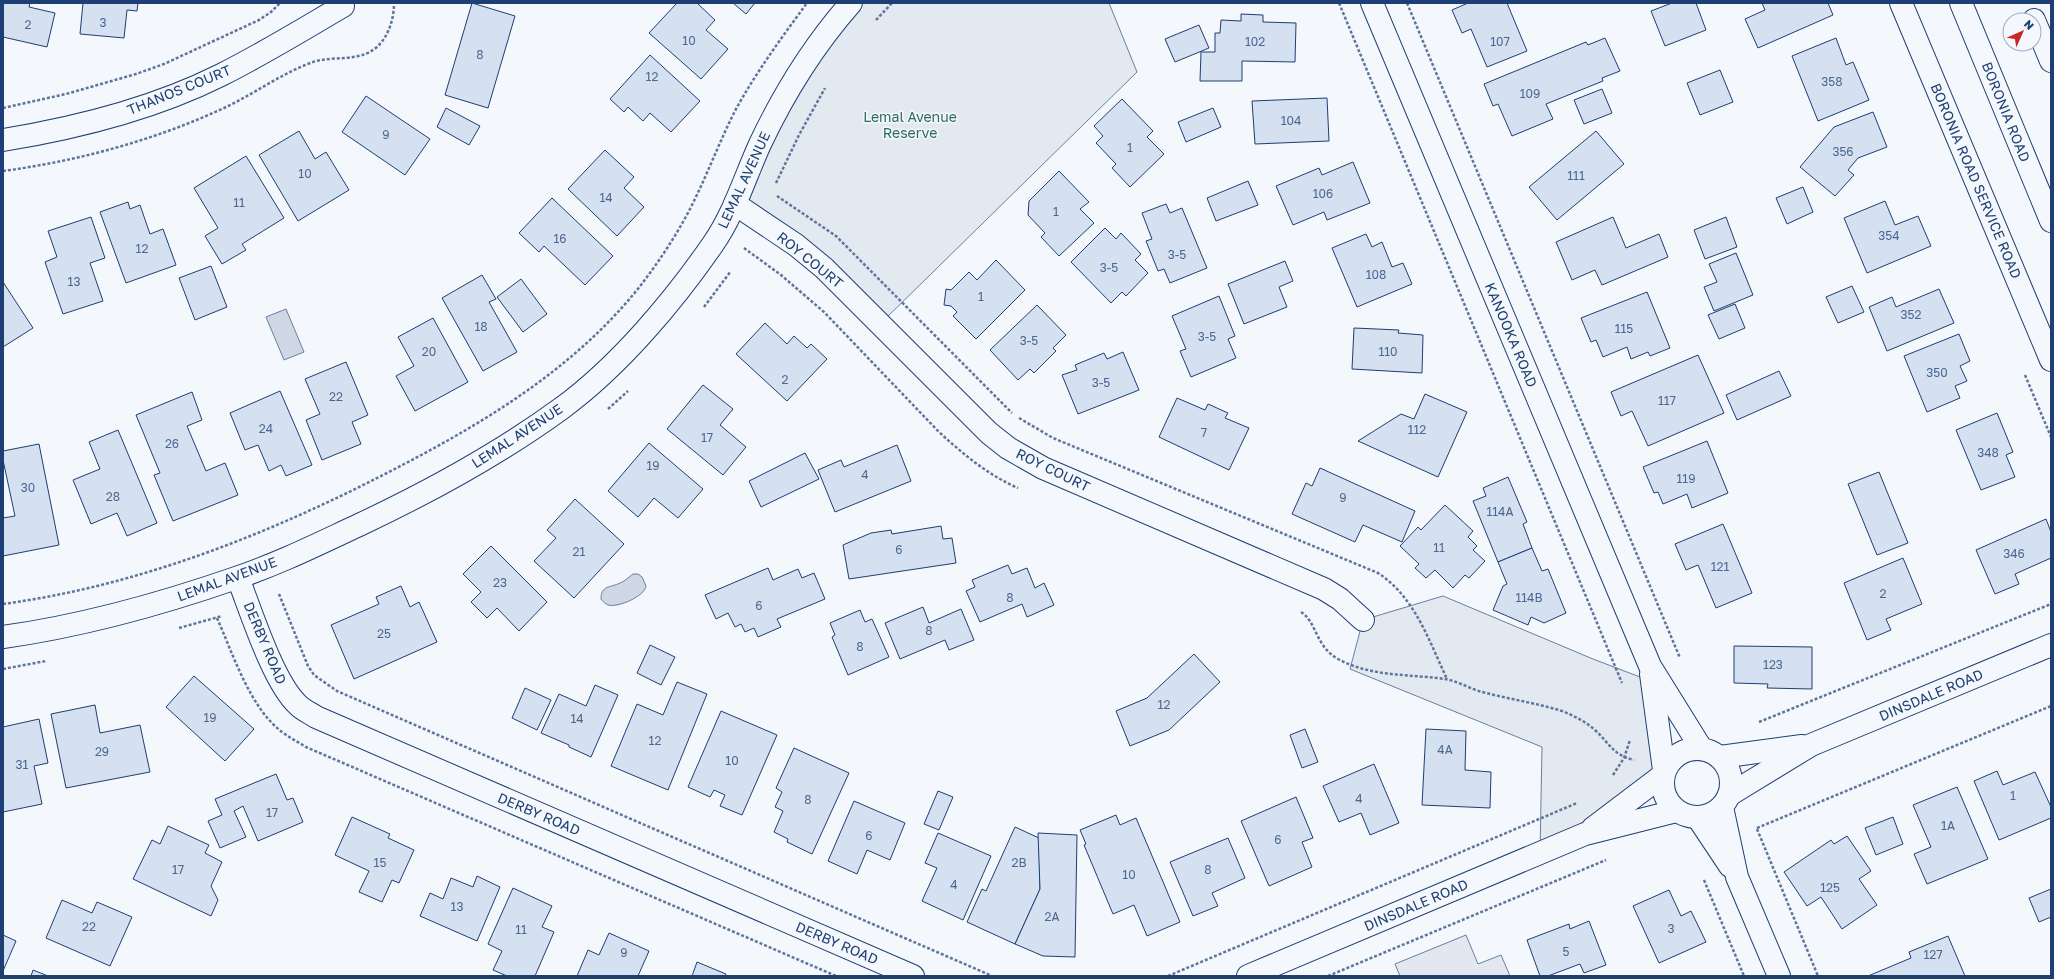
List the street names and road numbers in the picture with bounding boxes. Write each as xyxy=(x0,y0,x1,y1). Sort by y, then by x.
street label: BORONIA ROAD xyxy=(1979,59,2034,164)
street label: THANOS COURT xyxy=(124,61,233,118)
street label: BORONIA ROAD SERVICE ROAD xyxy=(1927,81,2025,281)
street label: LEMAL AVENUE xyxy=(714,129,773,231)
street label: ROY COURT xyxy=(774,228,847,292)
street label: KANOOKA ROAD xyxy=(1482,280,1541,390)
street label: LEMAL AVENUE xyxy=(468,400,565,471)
street label: ROY COURT xyxy=(1013,444,1093,495)
street label: LEMAL AVENUE xyxy=(175,553,279,604)
street label: DERBY ROAD xyxy=(240,599,290,687)
street label: DINSDALE ROAD xyxy=(1876,665,1985,724)
street label: DERBY ROAD xyxy=(495,789,583,839)
street label: DINSDALE ROAD xyxy=(1361,875,1470,934)
street label: DERBY ROAD xyxy=(793,918,881,968)

